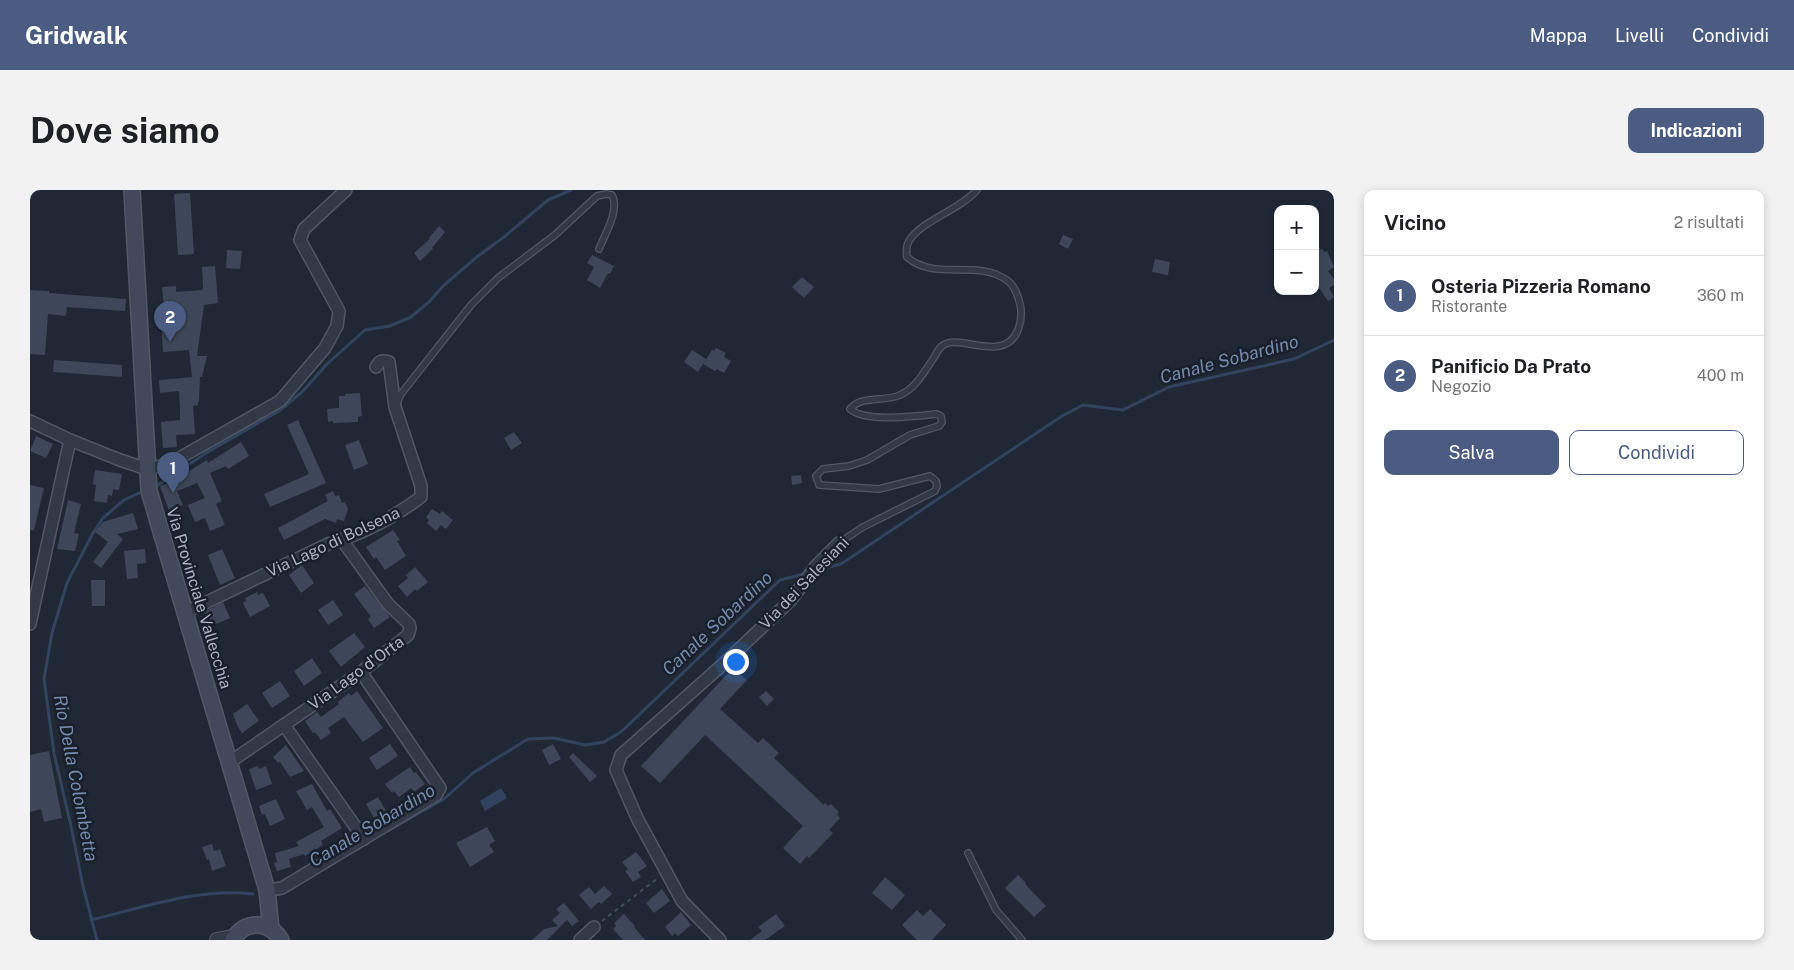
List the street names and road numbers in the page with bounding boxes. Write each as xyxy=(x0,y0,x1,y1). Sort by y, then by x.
street label: Via Lago di Bolsena xyxy=(263,503,403,581)
street label: Via Provinciale Vallecchia xyxy=(162,505,236,691)
street label: Via dei Salesiani xyxy=(755,533,853,633)
street label: Via Lago d'Orta xyxy=(304,632,408,714)

